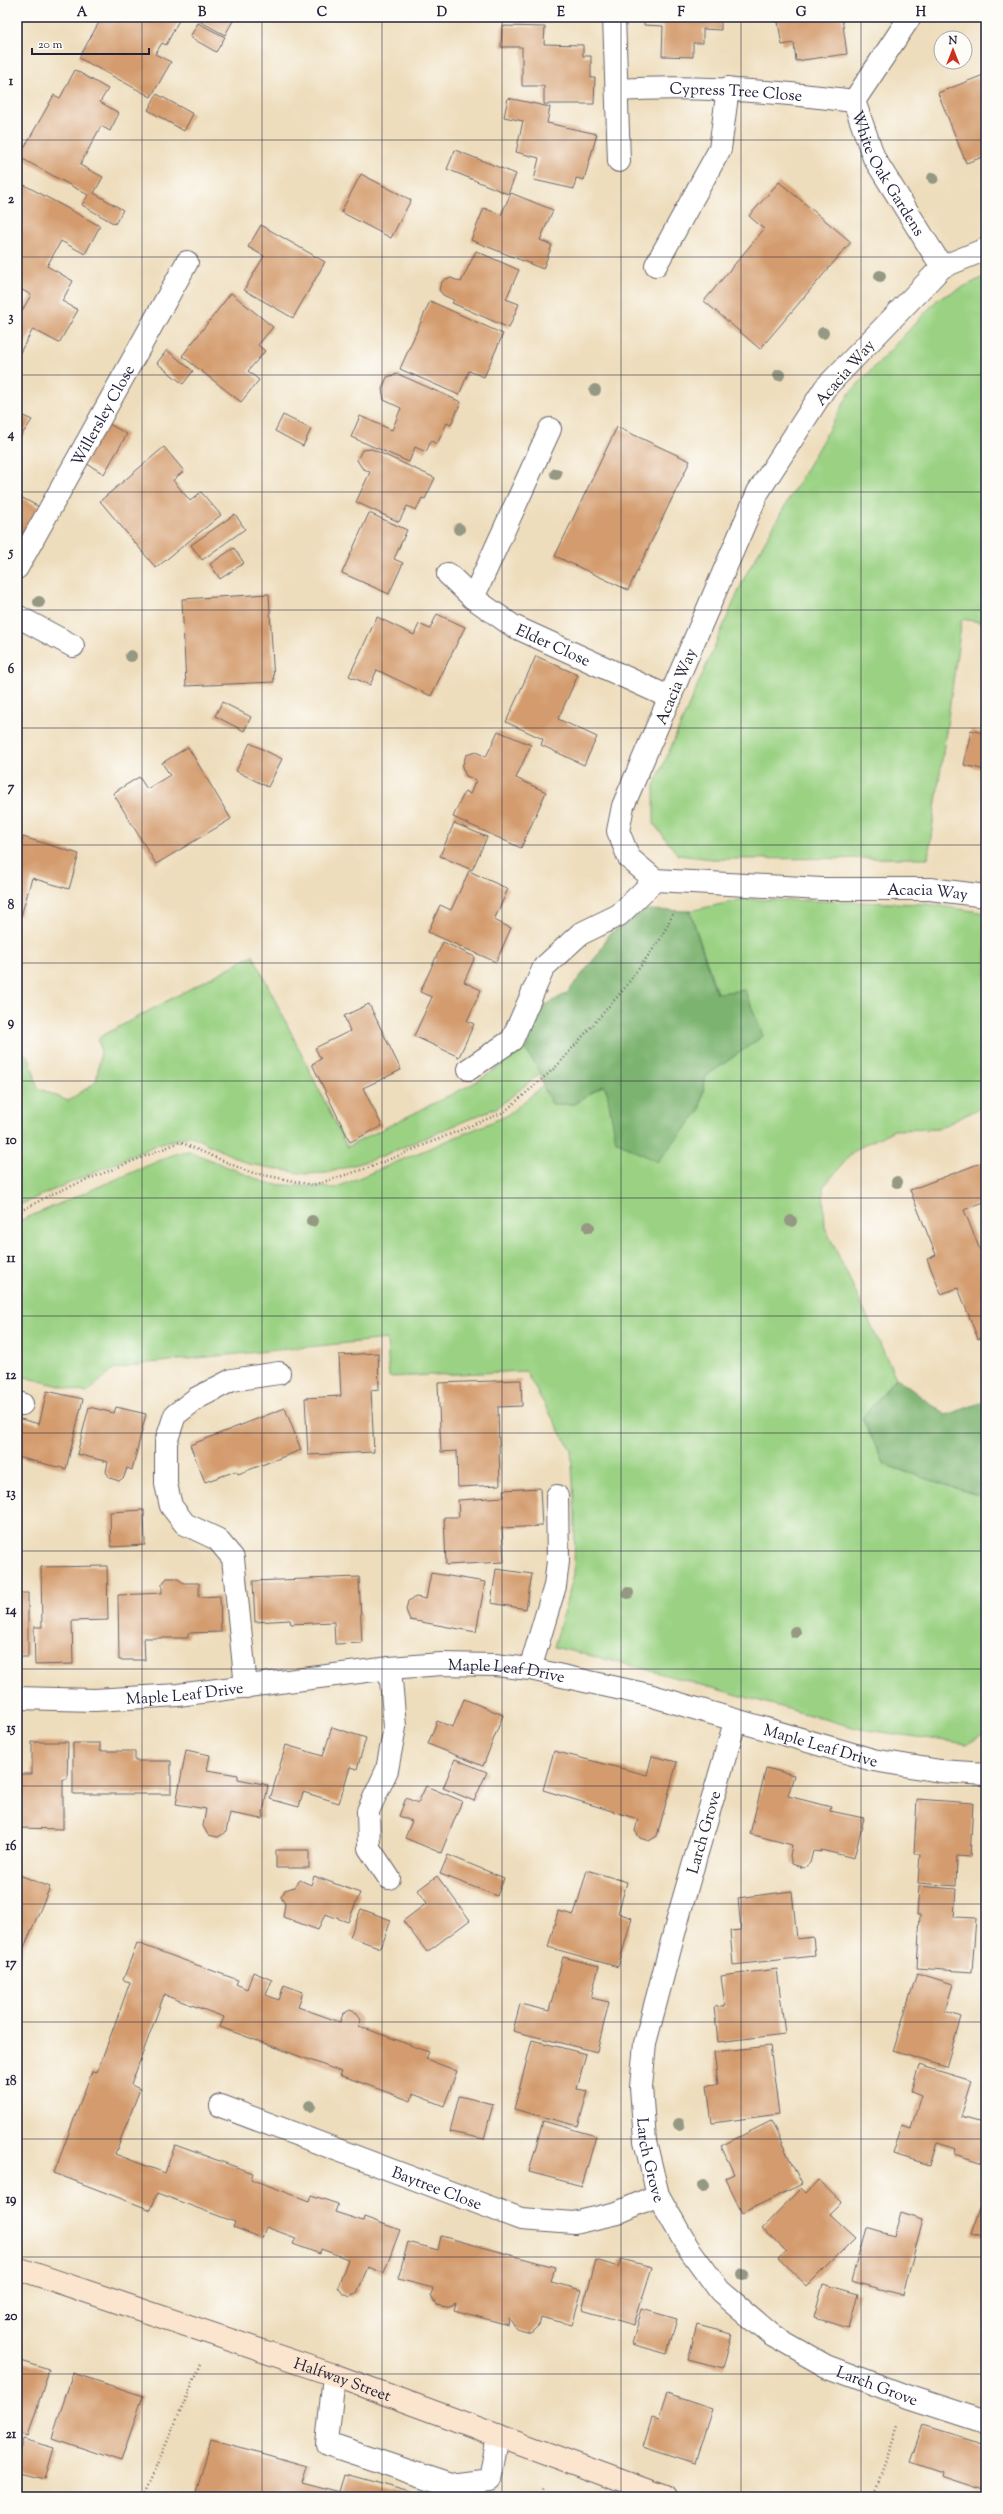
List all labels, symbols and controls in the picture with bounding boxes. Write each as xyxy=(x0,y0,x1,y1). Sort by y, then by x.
text: A xyxy=(77,4,88,22)
text: B xyxy=(198,4,207,22)
text: C xyxy=(317,4,327,22)
text: D xyxy=(437,4,447,22)
text: E xyxy=(557,4,565,22)
text: F xyxy=(677,4,685,22)
text: G xyxy=(796,4,807,22)
text: H xyxy=(916,4,927,22)
scale bar xyxy=(32,30,149,56)
north arrow xyxy=(933,30,973,70)
text: N xyxy=(948,33,958,49)
text: 20 m xyxy=(38,36,63,54)
text: 1 xyxy=(9,73,14,91)
street label: Cypress Tree Close xyxy=(669,79,803,109)
street label: White Oak Gardens xyxy=(844,108,929,241)
text: 2 xyxy=(8,191,15,209)
text: 3 xyxy=(8,309,14,327)
street label: Acacia Way xyxy=(811,335,881,412)
street label: Willersley Close xyxy=(67,361,142,471)
text: 4 xyxy=(7,426,15,444)
text: 5 xyxy=(8,544,14,562)
street label: Elder Close xyxy=(512,620,593,674)
street label: Acacia Way xyxy=(651,645,704,729)
text: 6 xyxy=(8,661,15,679)
text: 7 xyxy=(8,779,15,797)
street label: Acacia Way xyxy=(887,880,969,908)
text: 8 xyxy=(8,897,15,915)
text: 9 xyxy=(8,1014,15,1032)
text: 10 xyxy=(5,1132,17,1150)
text: 11 xyxy=(7,1250,16,1268)
text: 12 xyxy=(6,1367,17,1385)
text: 13 xyxy=(6,1485,16,1503)
text: 14 xyxy=(6,1602,17,1620)
street label: Maple Leaf Drive xyxy=(448,1655,567,1690)
street label: Maple Leaf Drive xyxy=(125,1678,245,1712)
text: 15 xyxy=(7,1720,16,1738)
street label: Maple Leaf Drive xyxy=(760,1720,879,1775)
street label: Larch Grove xyxy=(683,1788,728,1877)
text: 16 xyxy=(6,1838,17,1856)
text: 17 xyxy=(6,1955,17,1973)
text: 18 xyxy=(6,2073,17,2091)
street label: Larch Grove xyxy=(629,2117,669,2208)
street label: Baytree Close xyxy=(388,2162,485,2217)
text: 19 xyxy=(6,2191,17,2209)
text: 20 xyxy=(5,2308,18,2326)
street label: Halfway Street xyxy=(290,2353,394,2409)
street label: Larch Grove xyxy=(832,2362,920,2413)
text: 21 xyxy=(6,2426,17,2444)

